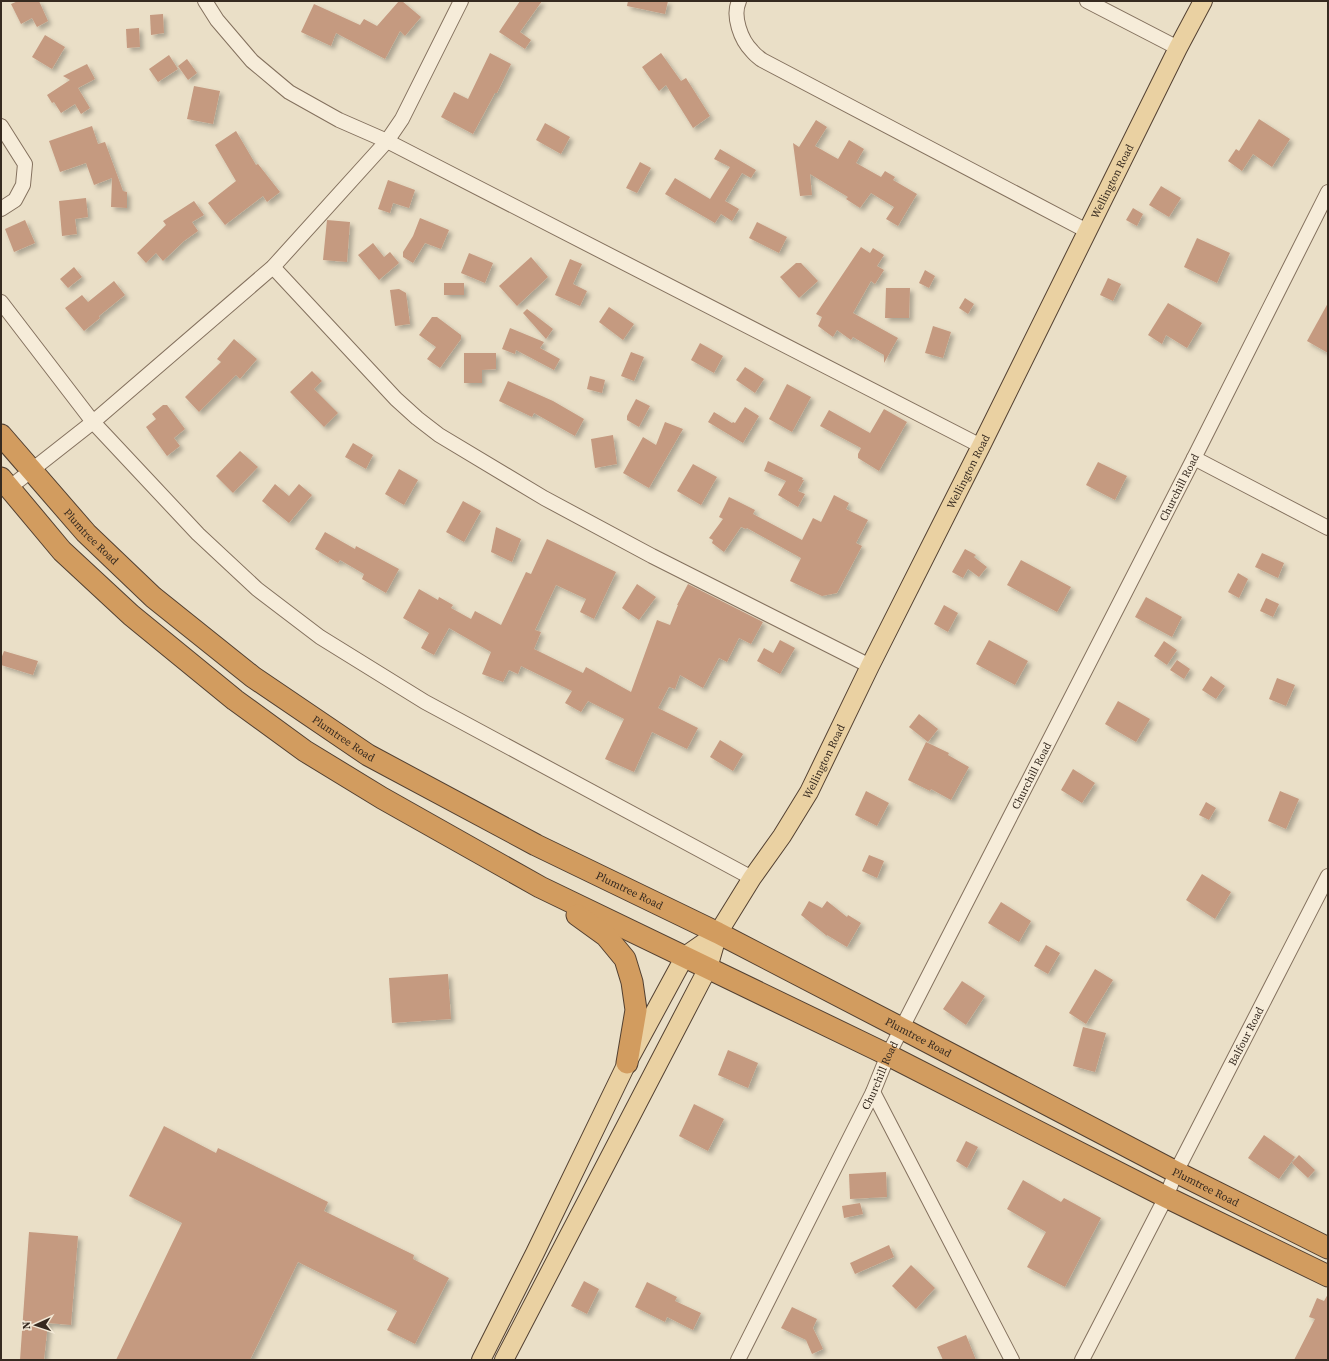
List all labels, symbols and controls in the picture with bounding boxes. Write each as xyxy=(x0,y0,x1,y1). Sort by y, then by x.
street label: Wellington Road xyxy=(1087,141,1137,221)
street label: Wellington Road xyxy=(943,431,993,511)
street label: Churchill Road xyxy=(1156,450,1203,523)
street label: Plumtree Road xyxy=(61,505,123,568)
street label: Plumtree Road xyxy=(309,712,378,765)
street label: Wellington Road xyxy=(799,721,849,802)
street label: Churchill Road xyxy=(1008,739,1055,812)
street label: Plumtree Road xyxy=(594,868,666,913)
street label: Balfour Road xyxy=(1224,1004,1267,1068)
street label: Plumtree Road xyxy=(883,1014,955,1061)
street label: Churchill Road xyxy=(858,1038,902,1112)
street label: Plumtree Road xyxy=(1170,1164,1242,1210)
north arrow xyxy=(16,1305,56,1345)
text: N xyxy=(19,1321,34,1330)

